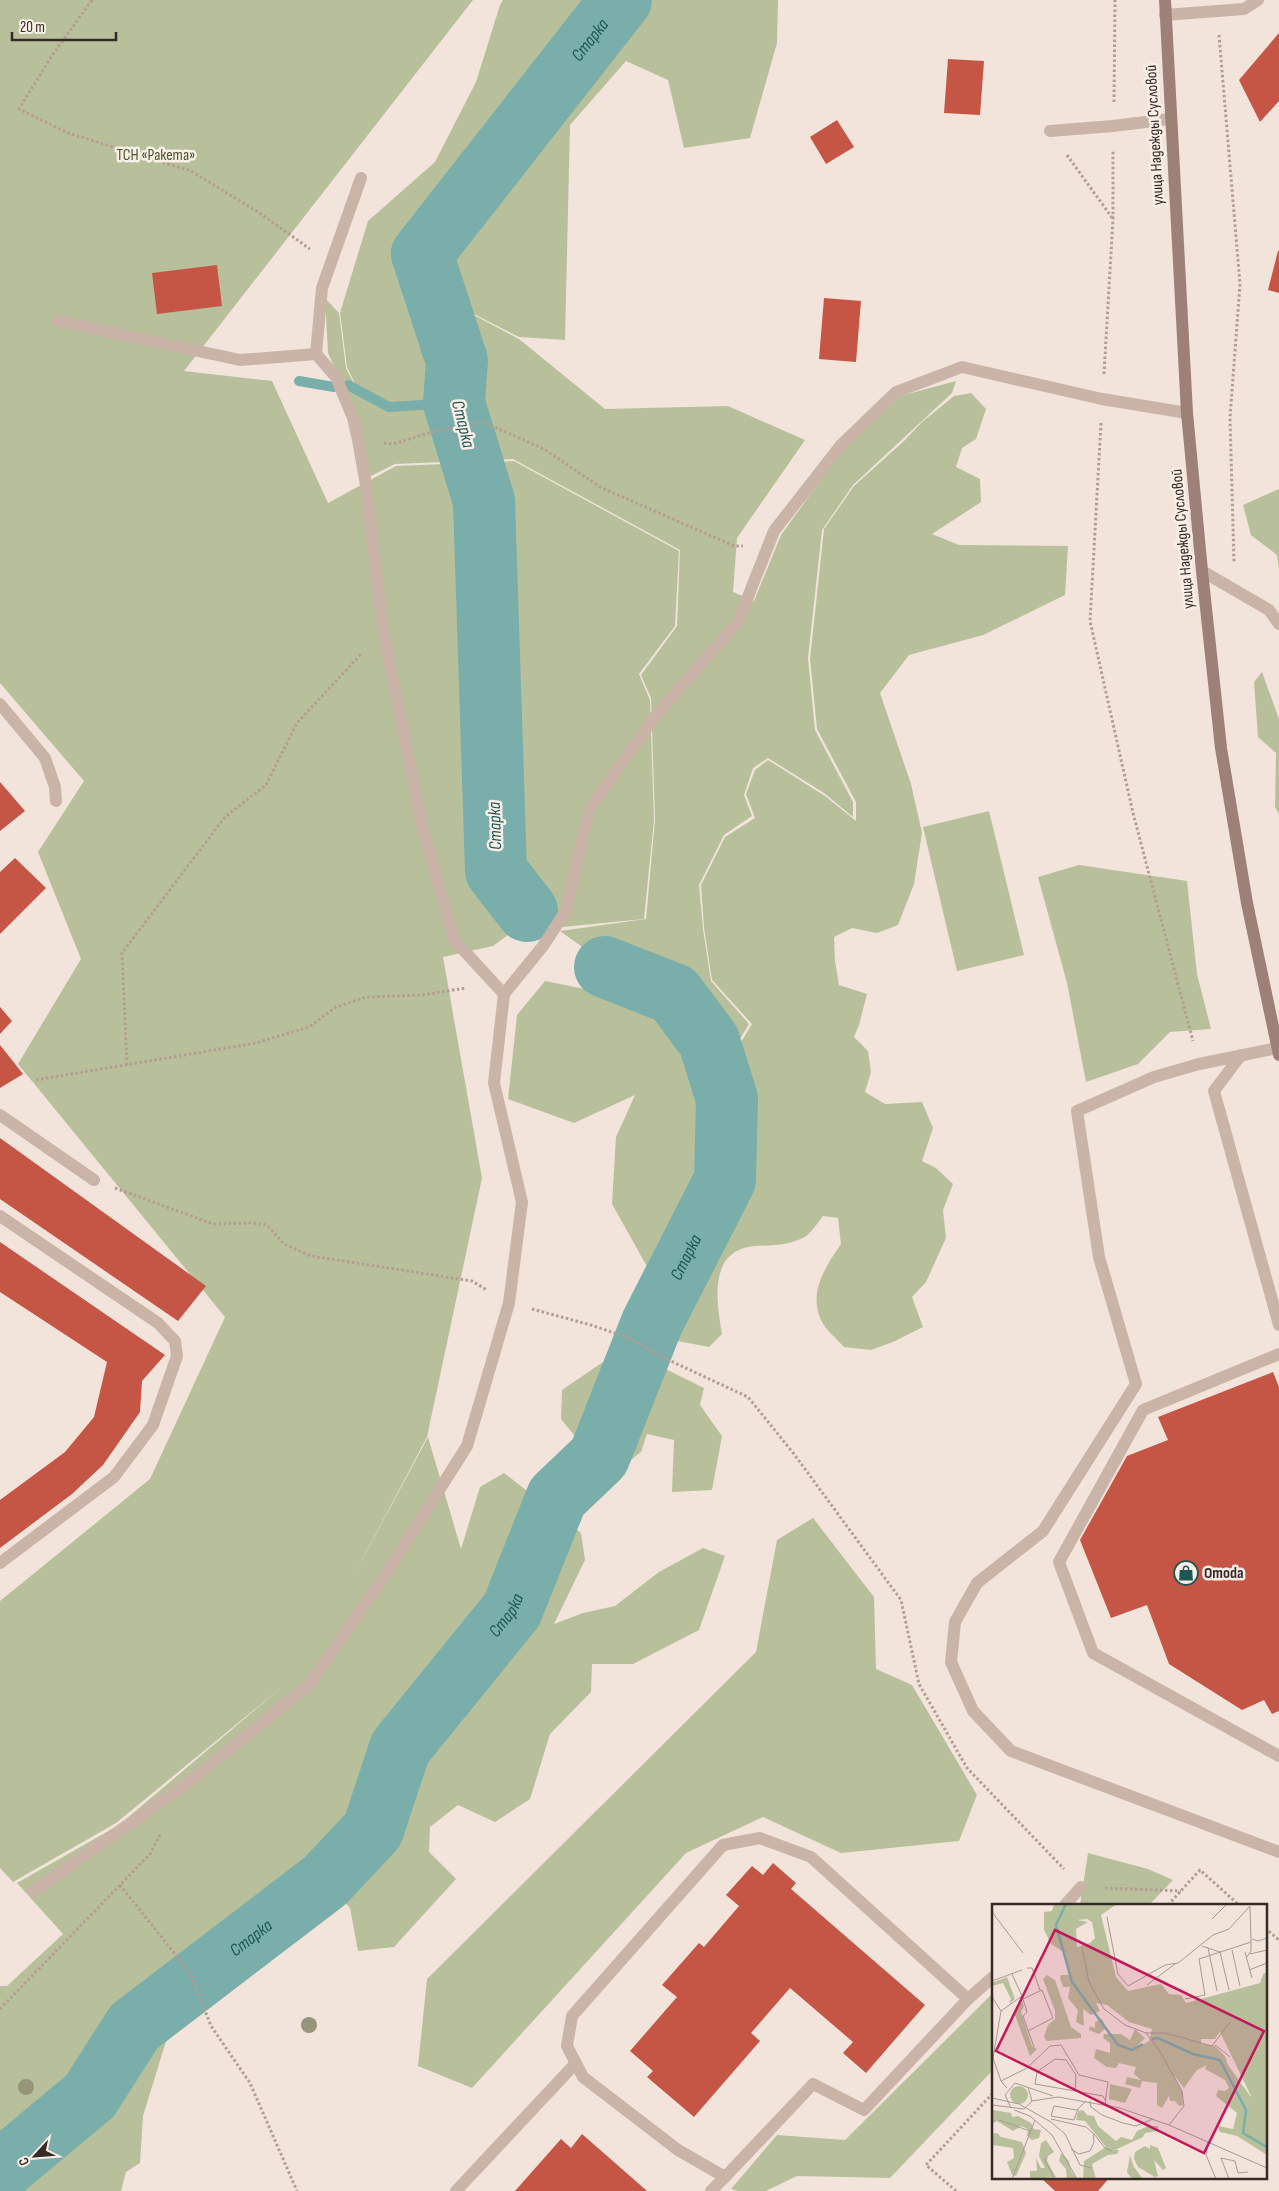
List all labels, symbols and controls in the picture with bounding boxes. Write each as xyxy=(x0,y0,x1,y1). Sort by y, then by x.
scale bar xyxy=(12,10,116,42)
water label: Старка xyxy=(567,14,613,65)
text: 20 m xyxy=(20,18,45,37)
street label: улица Надежды Сусловой xyxy=(1142,64,1168,206)
park label: ТСН «Ракета» xyxy=(117,146,195,165)
water label: Старка xyxy=(447,398,479,451)
street label: улица Надежды Сусловой xyxy=(1167,468,1199,610)
water label: Старка xyxy=(484,801,506,850)
water label: Старка xyxy=(665,1230,706,1284)
shop icon: Omoda xyxy=(1173,1560,1199,1586)
place label: Omoda xyxy=(1204,1564,1243,1583)
water label: Старка xyxy=(484,1590,528,1641)
inset map xyxy=(992,1904,1266,2178)
water label: Старка xyxy=(225,1914,277,1961)
north arrow xyxy=(10,2131,60,2181)
text: С xyxy=(15,2155,33,2168)

